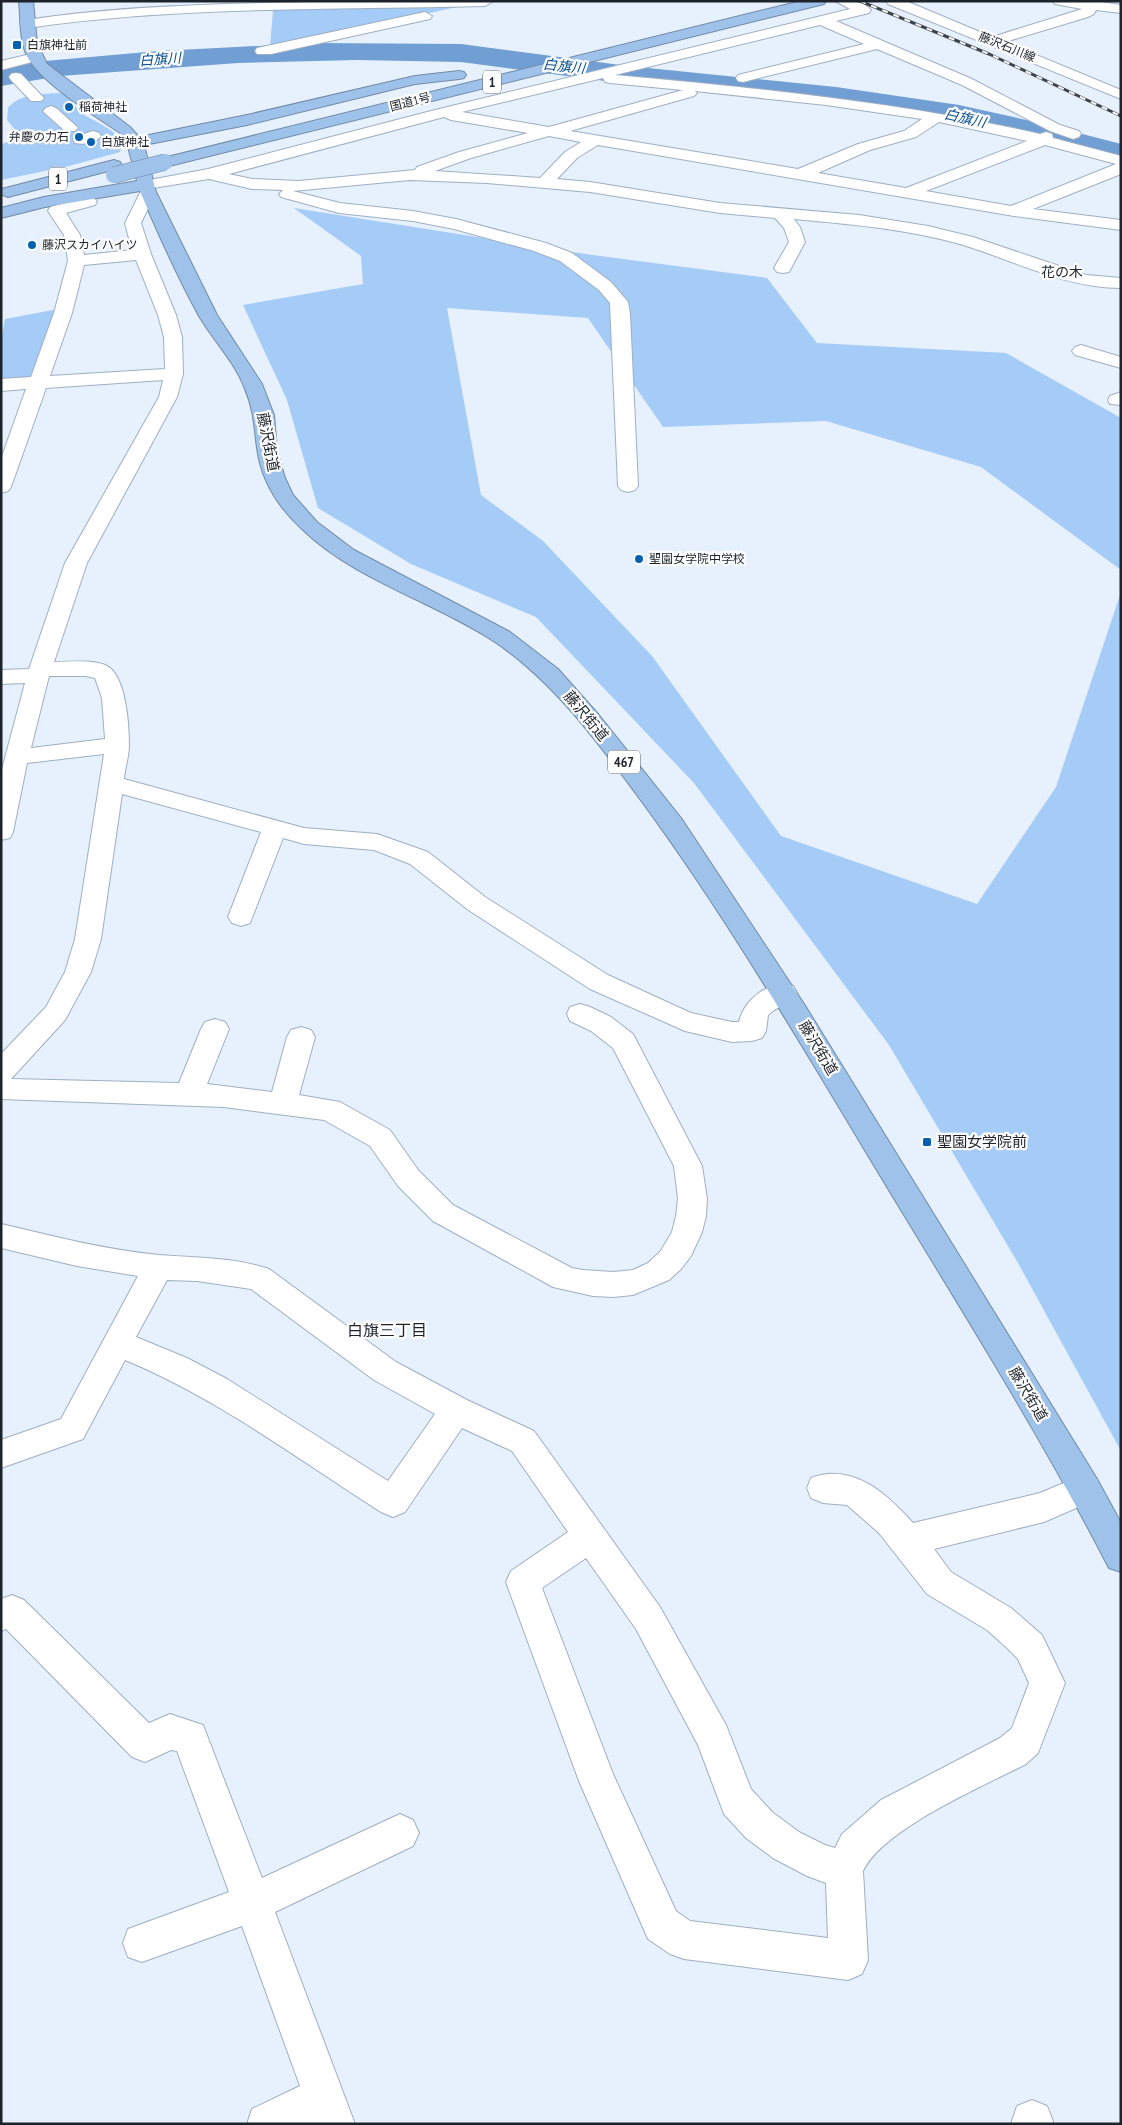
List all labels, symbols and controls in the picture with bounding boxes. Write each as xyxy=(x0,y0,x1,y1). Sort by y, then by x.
street label: 藤沢石川線 xyxy=(977,28,1038,65)
place label: 白旗神社前 xyxy=(27,37,87,52)
marker: 白旗神社前 xyxy=(11,39,23,51)
water label: 白旗川 xyxy=(138,48,184,69)
water label: 白旗川 xyxy=(542,55,588,77)
road number: 1 xyxy=(483,70,501,94)
street label: 国道1号 xyxy=(388,89,432,114)
place label: 稲荷神社 xyxy=(79,99,127,114)
marker: 稲荷神社 xyxy=(63,101,75,113)
water label: 白旗川 xyxy=(943,105,989,132)
place label: 弁慶の力石 xyxy=(9,129,69,144)
marker: 弁慶の力石 xyxy=(73,131,85,143)
place label: 白旗神社 xyxy=(101,134,149,149)
marker: 白旗神社 xyxy=(85,136,97,148)
road number: 1 xyxy=(49,168,67,190)
place label: 藤沢スカイハイツ xyxy=(42,237,138,252)
marker: 藤沢スカイハイツ xyxy=(26,239,38,251)
district label: 花の木 xyxy=(1041,263,1083,281)
street label: 藤沢街道 xyxy=(253,411,284,473)
place label: 聖園女学院中学校 xyxy=(649,551,745,566)
marker: 聖園女学院中学校 xyxy=(633,553,645,565)
street label: 藤沢街道 xyxy=(560,687,613,745)
road number: 467 xyxy=(608,750,640,774)
street label: 藤沢街道 xyxy=(795,1017,842,1078)
place label: 聖園女学院前 xyxy=(937,1132,1027,1151)
marker: 聖園女学院前 xyxy=(921,1136,933,1148)
district label: 白旗三丁目 xyxy=(347,1320,427,1340)
street label: 藤沢街道 xyxy=(1005,1363,1052,1424)

